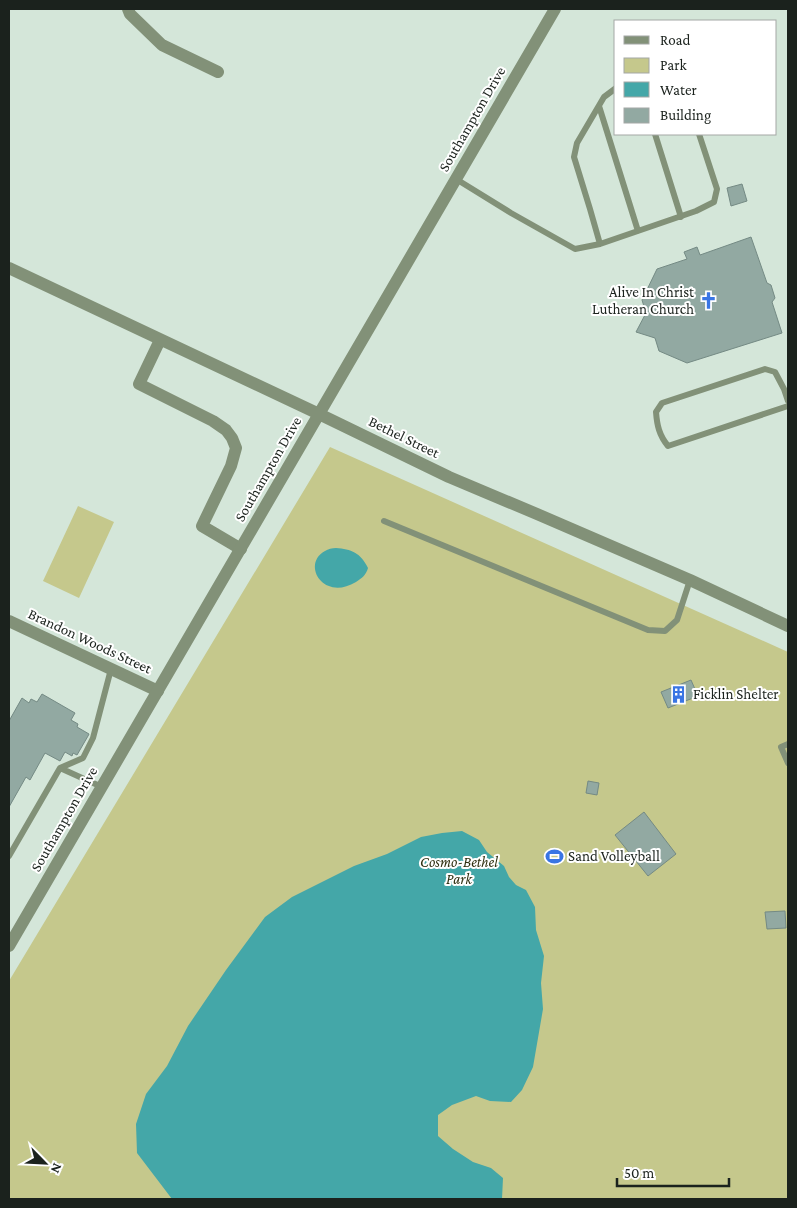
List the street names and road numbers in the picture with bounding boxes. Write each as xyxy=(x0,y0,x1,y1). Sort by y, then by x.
street label: Southampton Drive xyxy=(436,64,510,175)
street label: Bethel Street xyxy=(366,413,443,461)
street label: Southampton Drive xyxy=(232,414,306,525)
street label: Brandon Woods Street xyxy=(26,605,155,677)
street label: Southampton Drive xyxy=(28,764,102,875)

